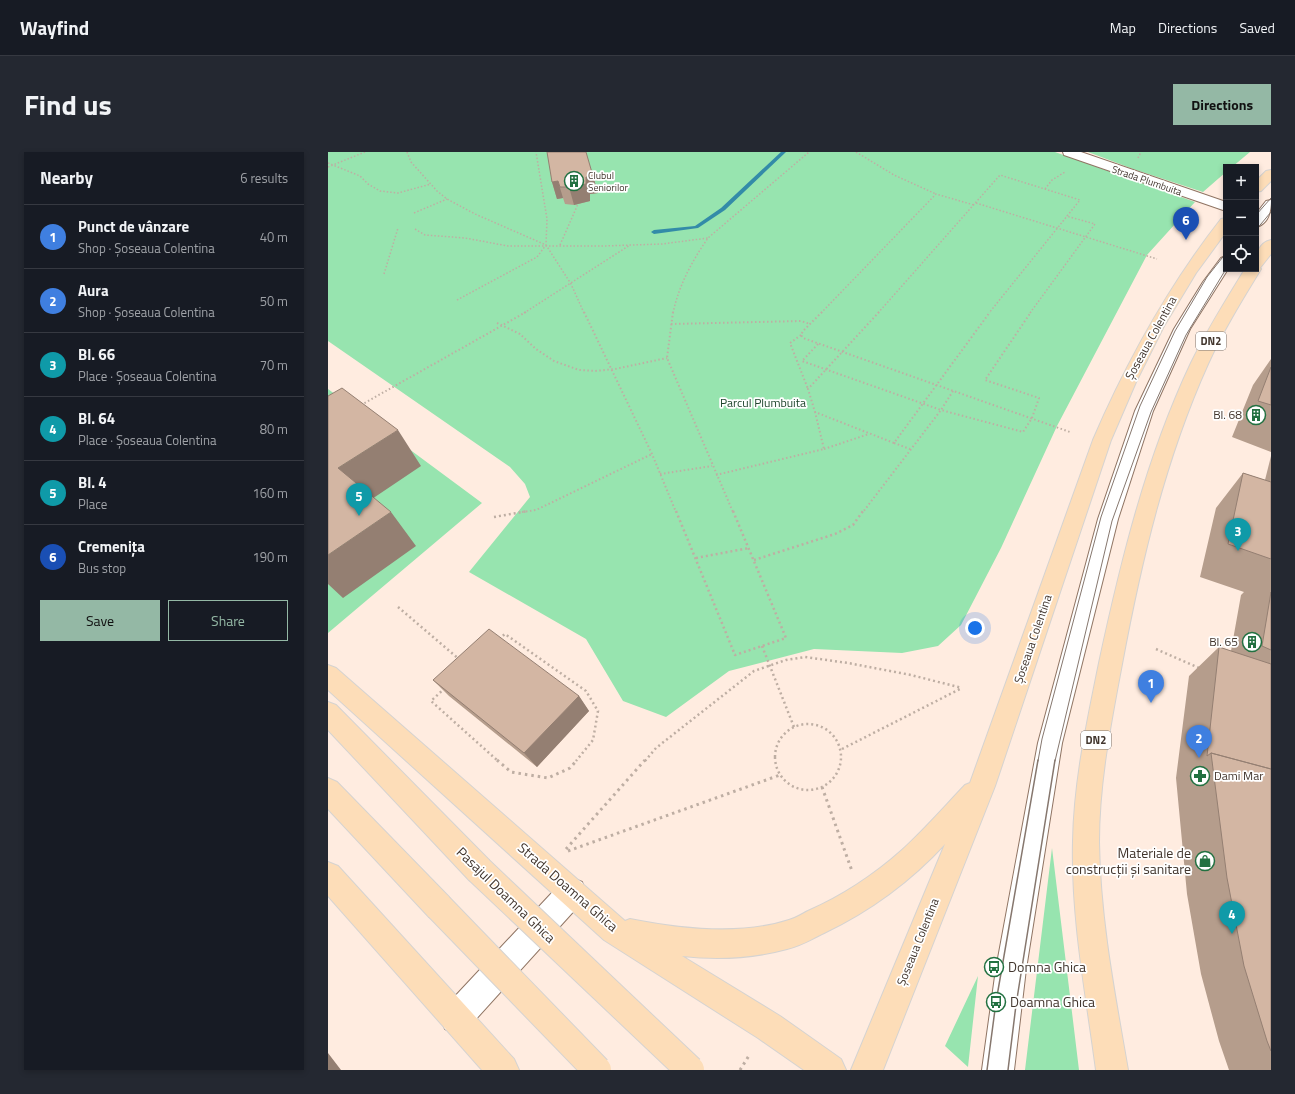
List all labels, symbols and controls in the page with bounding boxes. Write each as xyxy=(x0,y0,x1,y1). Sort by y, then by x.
text: Wayfind xyxy=(20,13,89,42)
text: Map xyxy=(1110,17,1136,38)
text: Directions xyxy=(1158,17,1217,38)
text: Saved xyxy=(1239,17,1275,38)
text: Find us xyxy=(24,83,112,126)
button: Directions xyxy=(1173,84,1271,125)
street label: Strada Plumbuita xyxy=(1110,161,1184,199)
map controls xyxy=(1223,164,1259,272)
button: + xyxy=(1223,164,1259,200)
text: Nearby xyxy=(40,165,93,191)
text: 6 results xyxy=(240,168,288,188)
place label: Clubul Seniorilor xyxy=(588,168,629,195)
building icon: Clubul Seniorilor xyxy=(563,170,585,192)
button: − xyxy=(1223,200,1259,236)
pin: 6 xyxy=(1173,207,1199,240)
text: Punct de vânzare xyxy=(78,215,189,238)
text: 1 xyxy=(49,227,57,247)
text: 40 m xyxy=(260,227,288,247)
button: locate xyxy=(1223,236,1259,272)
text: Shop · Șoseaua Colentina xyxy=(78,238,215,258)
text: Aura xyxy=(78,279,109,302)
text: 2 xyxy=(49,291,57,311)
text: 50 m xyxy=(260,291,288,311)
street label: Șoseaua Colentina xyxy=(1120,293,1181,383)
text: Shop · Șoseaua Colentina xyxy=(78,302,215,322)
road number: DN2 xyxy=(1196,332,1226,350)
text: Bl. 66 xyxy=(78,343,115,366)
text: 3 xyxy=(49,355,57,375)
text: 70 m xyxy=(260,355,288,375)
text: Place · Șoseaua Colentina xyxy=(78,366,216,386)
park label: Parcul Plumbuita xyxy=(720,393,806,412)
building icon: Bl. 68 xyxy=(1245,404,1267,426)
place label: Bl. 68 xyxy=(1213,405,1242,424)
text: Bl. 64 xyxy=(78,407,115,430)
text: 4 xyxy=(49,419,57,439)
text: 80 m xyxy=(260,419,288,439)
text: Place · Șoseaua Colentina xyxy=(78,430,216,450)
text: Bl. 4 xyxy=(78,471,107,494)
text: 5 xyxy=(49,483,57,503)
text: 160 m xyxy=(252,483,288,503)
pin: 5 xyxy=(346,483,372,516)
text: Place xyxy=(78,494,107,514)
pin: 3 xyxy=(1225,518,1251,551)
text: Cremenița xyxy=(78,535,145,558)
text: 6 xyxy=(49,547,57,567)
text: 190 m xyxy=(252,547,288,567)
text: Bus stop xyxy=(78,558,126,578)
street label: Șoseaua Colentina xyxy=(1008,592,1057,686)
button: Save xyxy=(40,600,160,641)
button: Share xyxy=(168,600,288,641)
your location xyxy=(965,618,985,638)
building icon: Bl. 65 xyxy=(1241,631,1263,653)
place label: Bl. 65 xyxy=(1209,632,1238,651)
pin: 1 xyxy=(1138,670,1164,703)
pin: 2 xyxy=(1186,725,1212,758)
road number: DN2 xyxy=(1081,731,1111,749)
pharmacy icon: Dami Mar xyxy=(1189,765,1211,787)
place label: Dami Mar xyxy=(1214,766,1263,785)
street label: Strada Doamna Ghica xyxy=(514,837,623,936)
street label: Pasajul Doamna Ghica xyxy=(452,842,561,948)
place label: Materiale de construcții și sanitare xyxy=(1066,842,1191,879)
shop icon: Materiale de construcții și sanitare xyxy=(1194,850,1216,872)
street label: Șoseaua Colentina xyxy=(891,895,944,988)
pin: 4 xyxy=(1219,901,1245,934)
bus stop icon: Domna Ghica xyxy=(983,956,1005,978)
place label: Domna Ghica xyxy=(1008,956,1086,977)
bus stop icon: Doamna Ghica xyxy=(985,991,1007,1013)
place label: Doamna Ghica xyxy=(1010,991,1095,1012)

